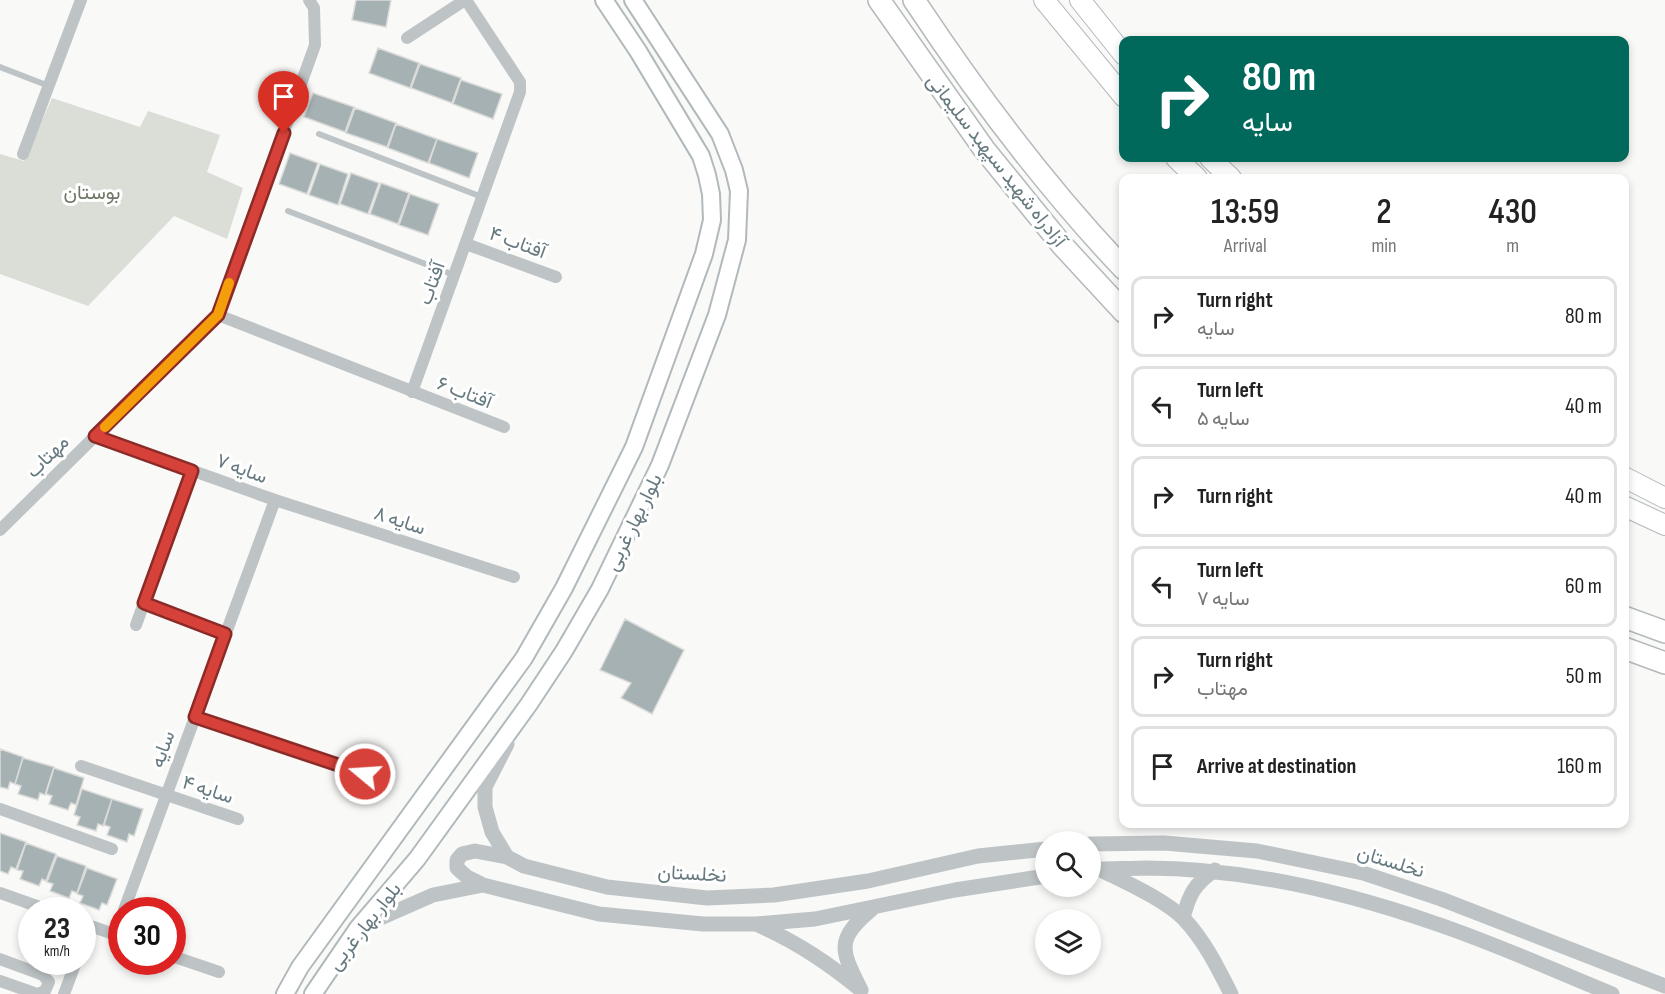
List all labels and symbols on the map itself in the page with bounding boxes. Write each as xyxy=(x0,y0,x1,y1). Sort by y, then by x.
street label: آزادراه شهید سپهبد سلیمانی xyxy=(920,69,1072,254)
pin xyxy=(258,71,309,133)
park label: بوستان xyxy=(64,181,121,205)
street label: آفتاب ۴ xyxy=(486,222,551,265)
street label: آفتاب xyxy=(413,257,451,308)
street label: آفتاب ۶ xyxy=(434,372,497,415)
street label: مهتاب xyxy=(21,430,74,483)
street label: سایه ۷ xyxy=(213,449,270,489)
street label: بلوار بهار غربی xyxy=(600,470,668,575)
street label: سایه ۸ xyxy=(371,501,428,540)
street label: سایه xyxy=(145,728,181,771)
position arrow xyxy=(333,742,397,806)
street label: سایه ۴ xyxy=(179,770,236,809)
street label: نخلستان xyxy=(1354,840,1427,884)
street label: نخلستان xyxy=(657,860,727,888)
street label: بلوار بهار غربی xyxy=(323,878,407,976)
speed limit sign: 30 xyxy=(108,897,186,975)

